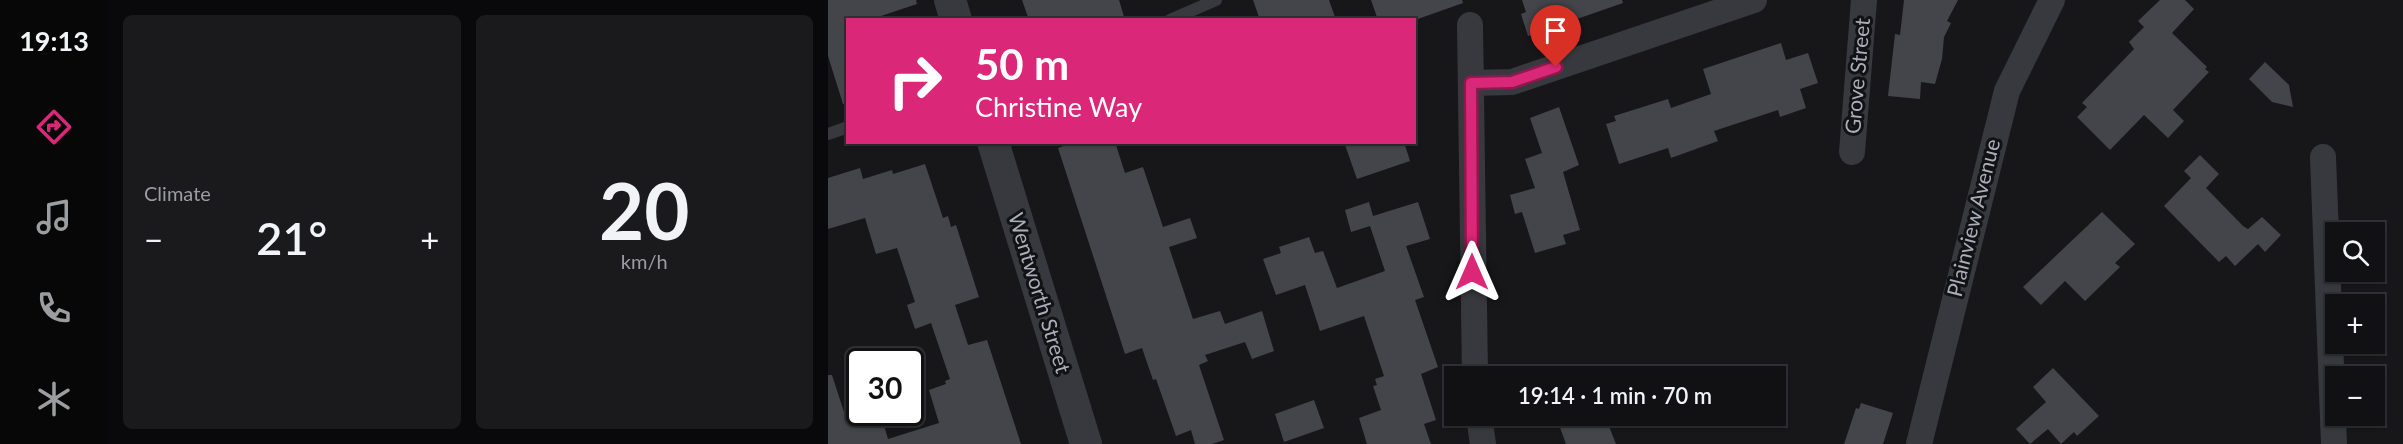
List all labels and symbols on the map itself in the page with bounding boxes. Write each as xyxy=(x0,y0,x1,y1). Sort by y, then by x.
pin xyxy=(1530,5,1581,67)
street label: Grove Street xyxy=(1839,16,1874,135)
street label: Plainview Avenue xyxy=(1941,136,2004,299)
street label: Wentworth Street xyxy=(1004,209,1077,376)
position arrow xyxy=(1440,240,1504,304)
speed limit sign: 30 xyxy=(846,348,924,426)

